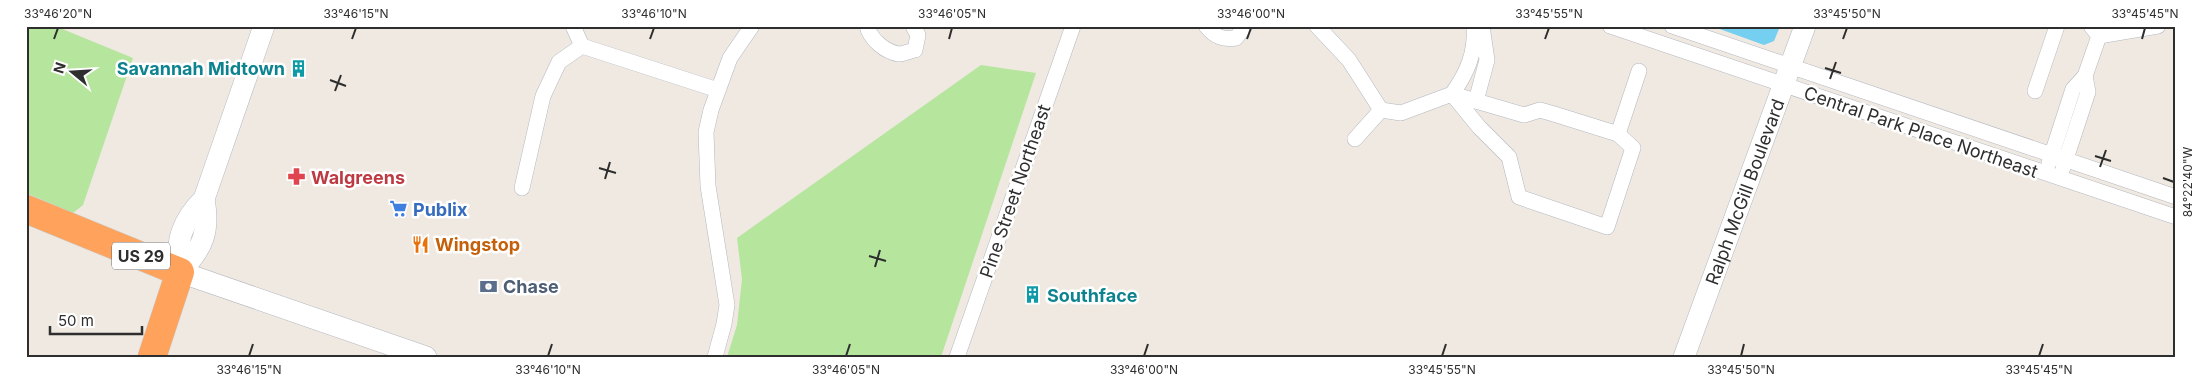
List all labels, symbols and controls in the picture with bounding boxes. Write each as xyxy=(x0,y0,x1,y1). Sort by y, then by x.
text: 33°46'20"N xyxy=(24,6,92,21)
text: 33°46'15"N xyxy=(323,6,389,21)
text: 33°46'10"N xyxy=(621,6,687,21)
text: 33°46'05"N xyxy=(918,6,986,21)
text: 33°46'00"N xyxy=(1217,6,1285,21)
text: 33°45'55"N xyxy=(1515,6,1583,21)
text: 33°45'50"N xyxy=(1813,6,1881,21)
text: 33°45'45"N xyxy=(2111,6,2179,21)
north arrow xyxy=(48,48,98,98)
place label: Savannah Midtown xyxy=(117,58,285,79)
building icon: Savannah Midtown xyxy=(289,58,309,78)
text: N xyxy=(49,60,69,76)
street label: Central Park Place Northeast xyxy=(1801,82,2041,182)
street label: Ralph McGill Boulevard xyxy=(1701,96,1788,287)
street label: Pine Street Northeast xyxy=(975,101,1055,280)
text: 84°22'40"W xyxy=(2180,147,2195,217)
pharmacy icon: Walgreens xyxy=(287,167,307,187)
place label: Walgreens xyxy=(311,167,405,188)
supermarket icon: Publix xyxy=(389,199,409,219)
place label: Publix xyxy=(413,199,468,220)
restaurant icon: Wingstop xyxy=(411,234,431,254)
place label: Wingstop xyxy=(435,234,520,255)
road number: US 29 xyxy=(112,242,170,270)
bank icon: Chase xyxy=(479,276,499,296)
place label: Chase xyxy=(503,276,559,297)
building icon: Southface xyxy=(1023,285,1043,305)
place label: Southface xyxy=(1047,285,1138,306)
scale bar xyxy=(50,303,142,335)
text: 50 m xyxy=(58,311,94,330)
text: 33°46'15"N xyxy=(216,362,282,377)
text: 33°46'10"N xyxy=(515,362,581,377)
text: 33°46'05"N xyxy=(812,362,880,377)
text: 33°46'00"N xyxy=(1110,362,1178,377)
text: 33°45'55"N xyxy=(1408,362,1476,377)
text: 33°45'50"N xyxy=(1707,362,1775,377)
text: 33°45'45"N xyxy=(2005,362,2073,377)

